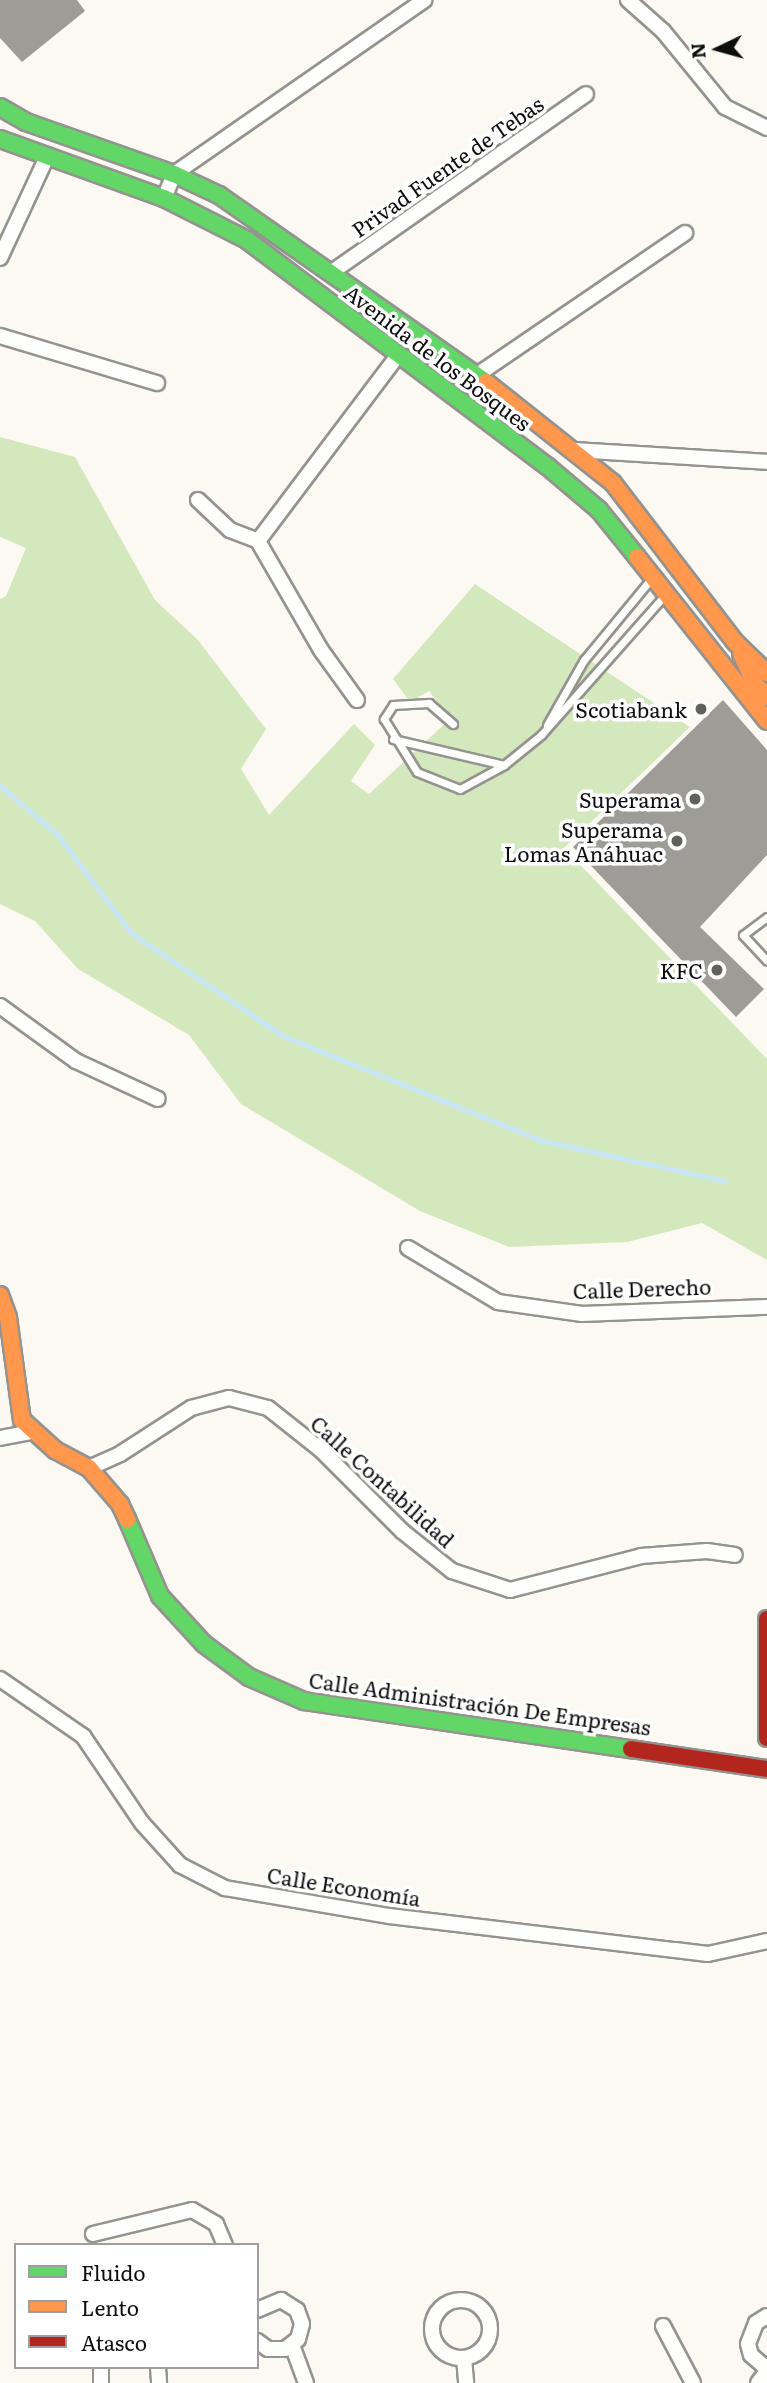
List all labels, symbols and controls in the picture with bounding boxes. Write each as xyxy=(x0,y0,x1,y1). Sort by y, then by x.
north arrow xyxy=(683,14,753,84)
text: N xyxy=(682,42,712,60)
street label: Privad Fuente de Tebas xyxy=(346,90,548,242)
street label: Avenida de los Bosques xyxy=(340,279,536,435)
place label: Scotiabank xyxy=(575,696,687,722)
marker: Scotiabank xyxy=(693,701,709,717)
place label: Superama xyxy=(579,786,681,812)
marker: Superama xyxy=(687,791,703,807)
place label: Superama Lomas Anáhuac xyxy=(504,816,663,866)
marker: Superama Lomas Anáhuac xyxy=(669,833,685,849)
place label: KFC xyxy=(660,957,703,983)
marker: KFC xyxy=(709,962,725,978)
street label: Calle Derecho xyxy=(572,1273,712,1303)
street label: Calle Contabilidad xyxy=(306,1410,460,1552)
street label: Calle Administración De Empresas xyxy=(307,1667,653,1739)
street label: Calle Economía xyxy=(265,1861,423,1911)
legend xyxy=(14,2243,259,2369)
text: Fluido xyxy=(81,2256,145,2287)
text: Lento xyxy=(81,2291,139,2322)
text: Atasco xyxy=(81,2326,147,2357)

